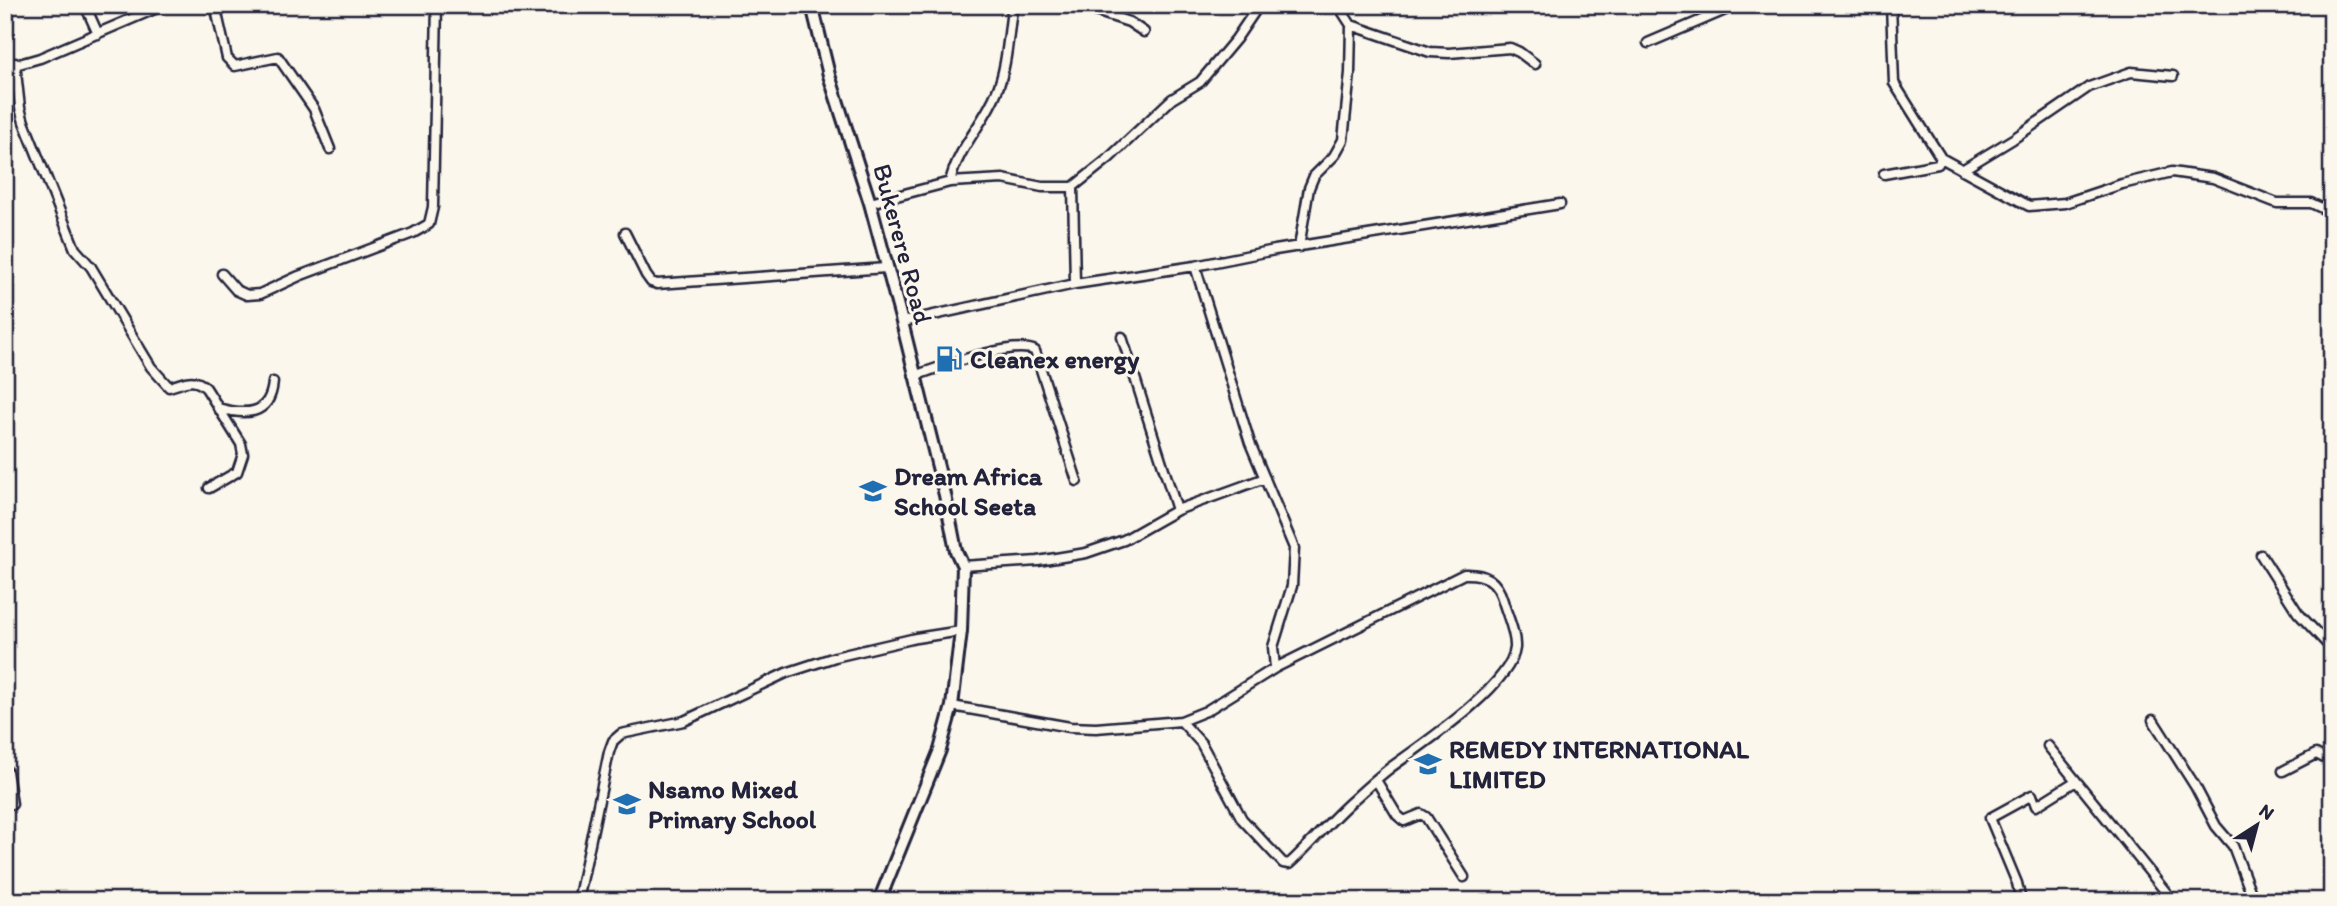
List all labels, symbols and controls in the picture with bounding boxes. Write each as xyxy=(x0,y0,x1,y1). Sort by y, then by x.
street label: Bukerere Road xyxy=(866,160,940,328)
place label: Cleanex energy xyxy=(970,343,1140,375)
fuel station icon: Cleanex energy xyxy=(934,344,964,374)
place label: Dream Africa School Seeta xyxy=(894,460,1043,522)
school or university icon: Dream Africa School Seeta xyxy=(858,476,888,506)
place label: REMEDY INTERNATIONAL LIMITED xyxy=(1449,733,1750,795)
school or university icon: REMEDY INTERNATIONAL LIMITED xyxy=(1413,749,1443,779)
place label: Nsamo Mixed Primary School xyxy=(648,773,817,835)
school or university icon: Nsamo Mixed Primary School xyxy=(612,789,642,819)
north arrow xyxy=(2222,790,2292,860)
text: N xyxy=(2255,799,2279,825)

